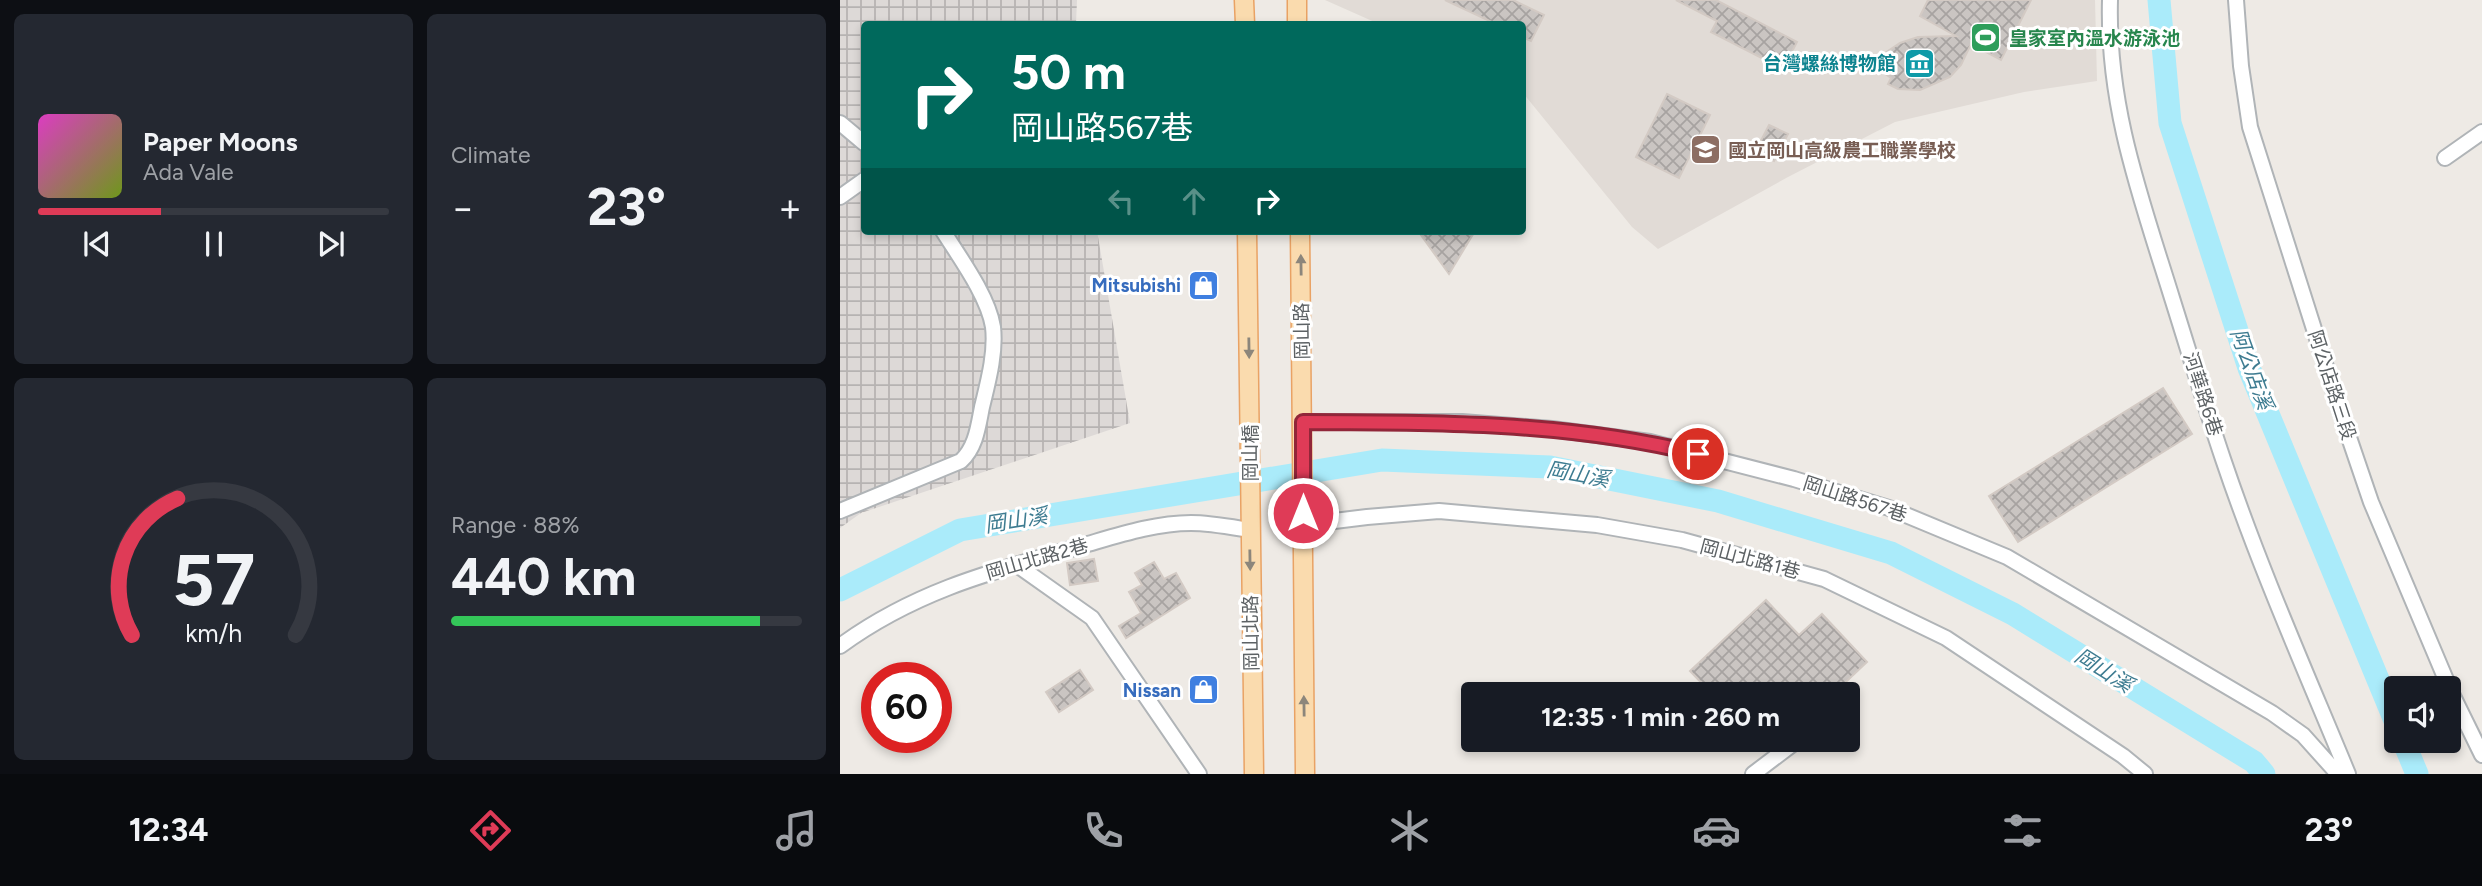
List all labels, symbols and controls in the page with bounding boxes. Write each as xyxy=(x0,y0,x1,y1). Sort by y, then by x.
sports icon: 皇家室內溫水游泳池 xyxy=(1969,21,2003,55)
place label: 皇家室內溫水游泳池 xyxy=(2009,27,2180,50)
text: 50 m xyxy=(1011,42,1126,101)
museum icon: 台灣螺絲博物館 xyxy=(1902,46,1936,80)
icon: right xyxy=(896,49,987,140)
place label: 台灣螺絲博物館 xyxy=(1763,52,1896,75)
text: 岡山路567巷 xyxy=(1011,109,1193,147)
text: Paper Moons xyxy=(143,126,298,158)
school or university icon: 國立岡山高級農工職業學校 xyxy=(1688,133,1722,167)
place label: 國立岡山高級農工職業學校 xyxy=(1728,139,1956,162)
text: Climate xyxy=(451,141,530,169)
text: Ada Vale xyxy=(143,158,234,186)
text: 23° xyxy=(587,176,666,238)
icon: left xyxy=(1102,182,1140,220)
icon: ahead xyxy=(1175,182,1213,220)
icon: right xyxy=(1248,182,1286,220)
text: − xyxy=(451,185,475,231)
text: + xyxy=(778,185,802,231)
icon: previous xyxy=(78,225,116,263)
icon: pause xyxy=(195,225,233,263)
icon: next xyxy=(312,225,350,263)
one-way arrow xyxy=(1295,254,1307,276)
shop icon: Mitsubishi xyxy=(1187,268,1221,302)
place label: Mitsubishi xyxy=(1091,274,1181,297)
street label: 岡山路 xyxy=(1290,302,1314,360)
water label: 阿公店溪 xyxy=(2226,325,2279,416)
street label: 阿公店路三段 xyxy=(2303,327,2361,443)
one-way arrow xyxy=(1243,337,1255,359)
street label: 河華路6巷 xyxy=(2179,349,2227,439)
street label: 岡山橋 xyxy=(1239,424,1262,482)
pin xyxy=(1668,424,1728,484)
icon: arrive xyxy=(1679,435,1717,473)
water label: 岡山溪 xyxy=(1545,456,1614,492)
street label: 岡山路567巷 xyxy=(1800,471,1910,527)
position arrow xyxy=(1266,476,1340,550)
water label: 岡山溪 xyxy=(983,502,1052,537)
text: Range · 88% xyxy=(451,511,580,539)
street label: 岡山北路2巷 xyxy=(983,533,1091,585)
street label: 岡山北路1巷 xyxy=(1697,535,1803,583)
text: 57 xyxy=(172,536,255,623)
text: 440 km xyxy=(451,546,636,608)
one-way arrow xyxy=(1244,549,1256,571)
street label: 岡山北路 xyxy=(1239,595,1263,671)
text: km/h xyxy=(185,618,242,648)
water label: 岡山溪 xyxy=(2071,643,2140,699)
speed limit sign: 60 xyxy=(861,662,952,753)
shop icon: Nissan xyxy=(1187,673,1221,707)
map controls xyxy=(2384,676,2461,753)
button: sound xyxy=(2384,676,2461,753)
place label: Nissan xyxy=(1123,679,1181,702)
one-way arrow xyxy=(1298,695,1310,717)
text: 12:35 · 1 min · 260 m xyxy=(1541,701,1780,733)
icon: directions xyxy=(466,806,515,855)
icon: music xyxy=(772,806,821,855)
icon: phone xyxy=(1079,806,1128,855)
icon: climate xyxy=(1385,806,1434,855)
icon: car xyxy=(1692,806,1741,855)
icon: filters xyxy=(1998,806,2047,855)
text: 12:34 xyxy=(129,811,208,849)
text: 23° xyxy=(2305,811,2353,849)

